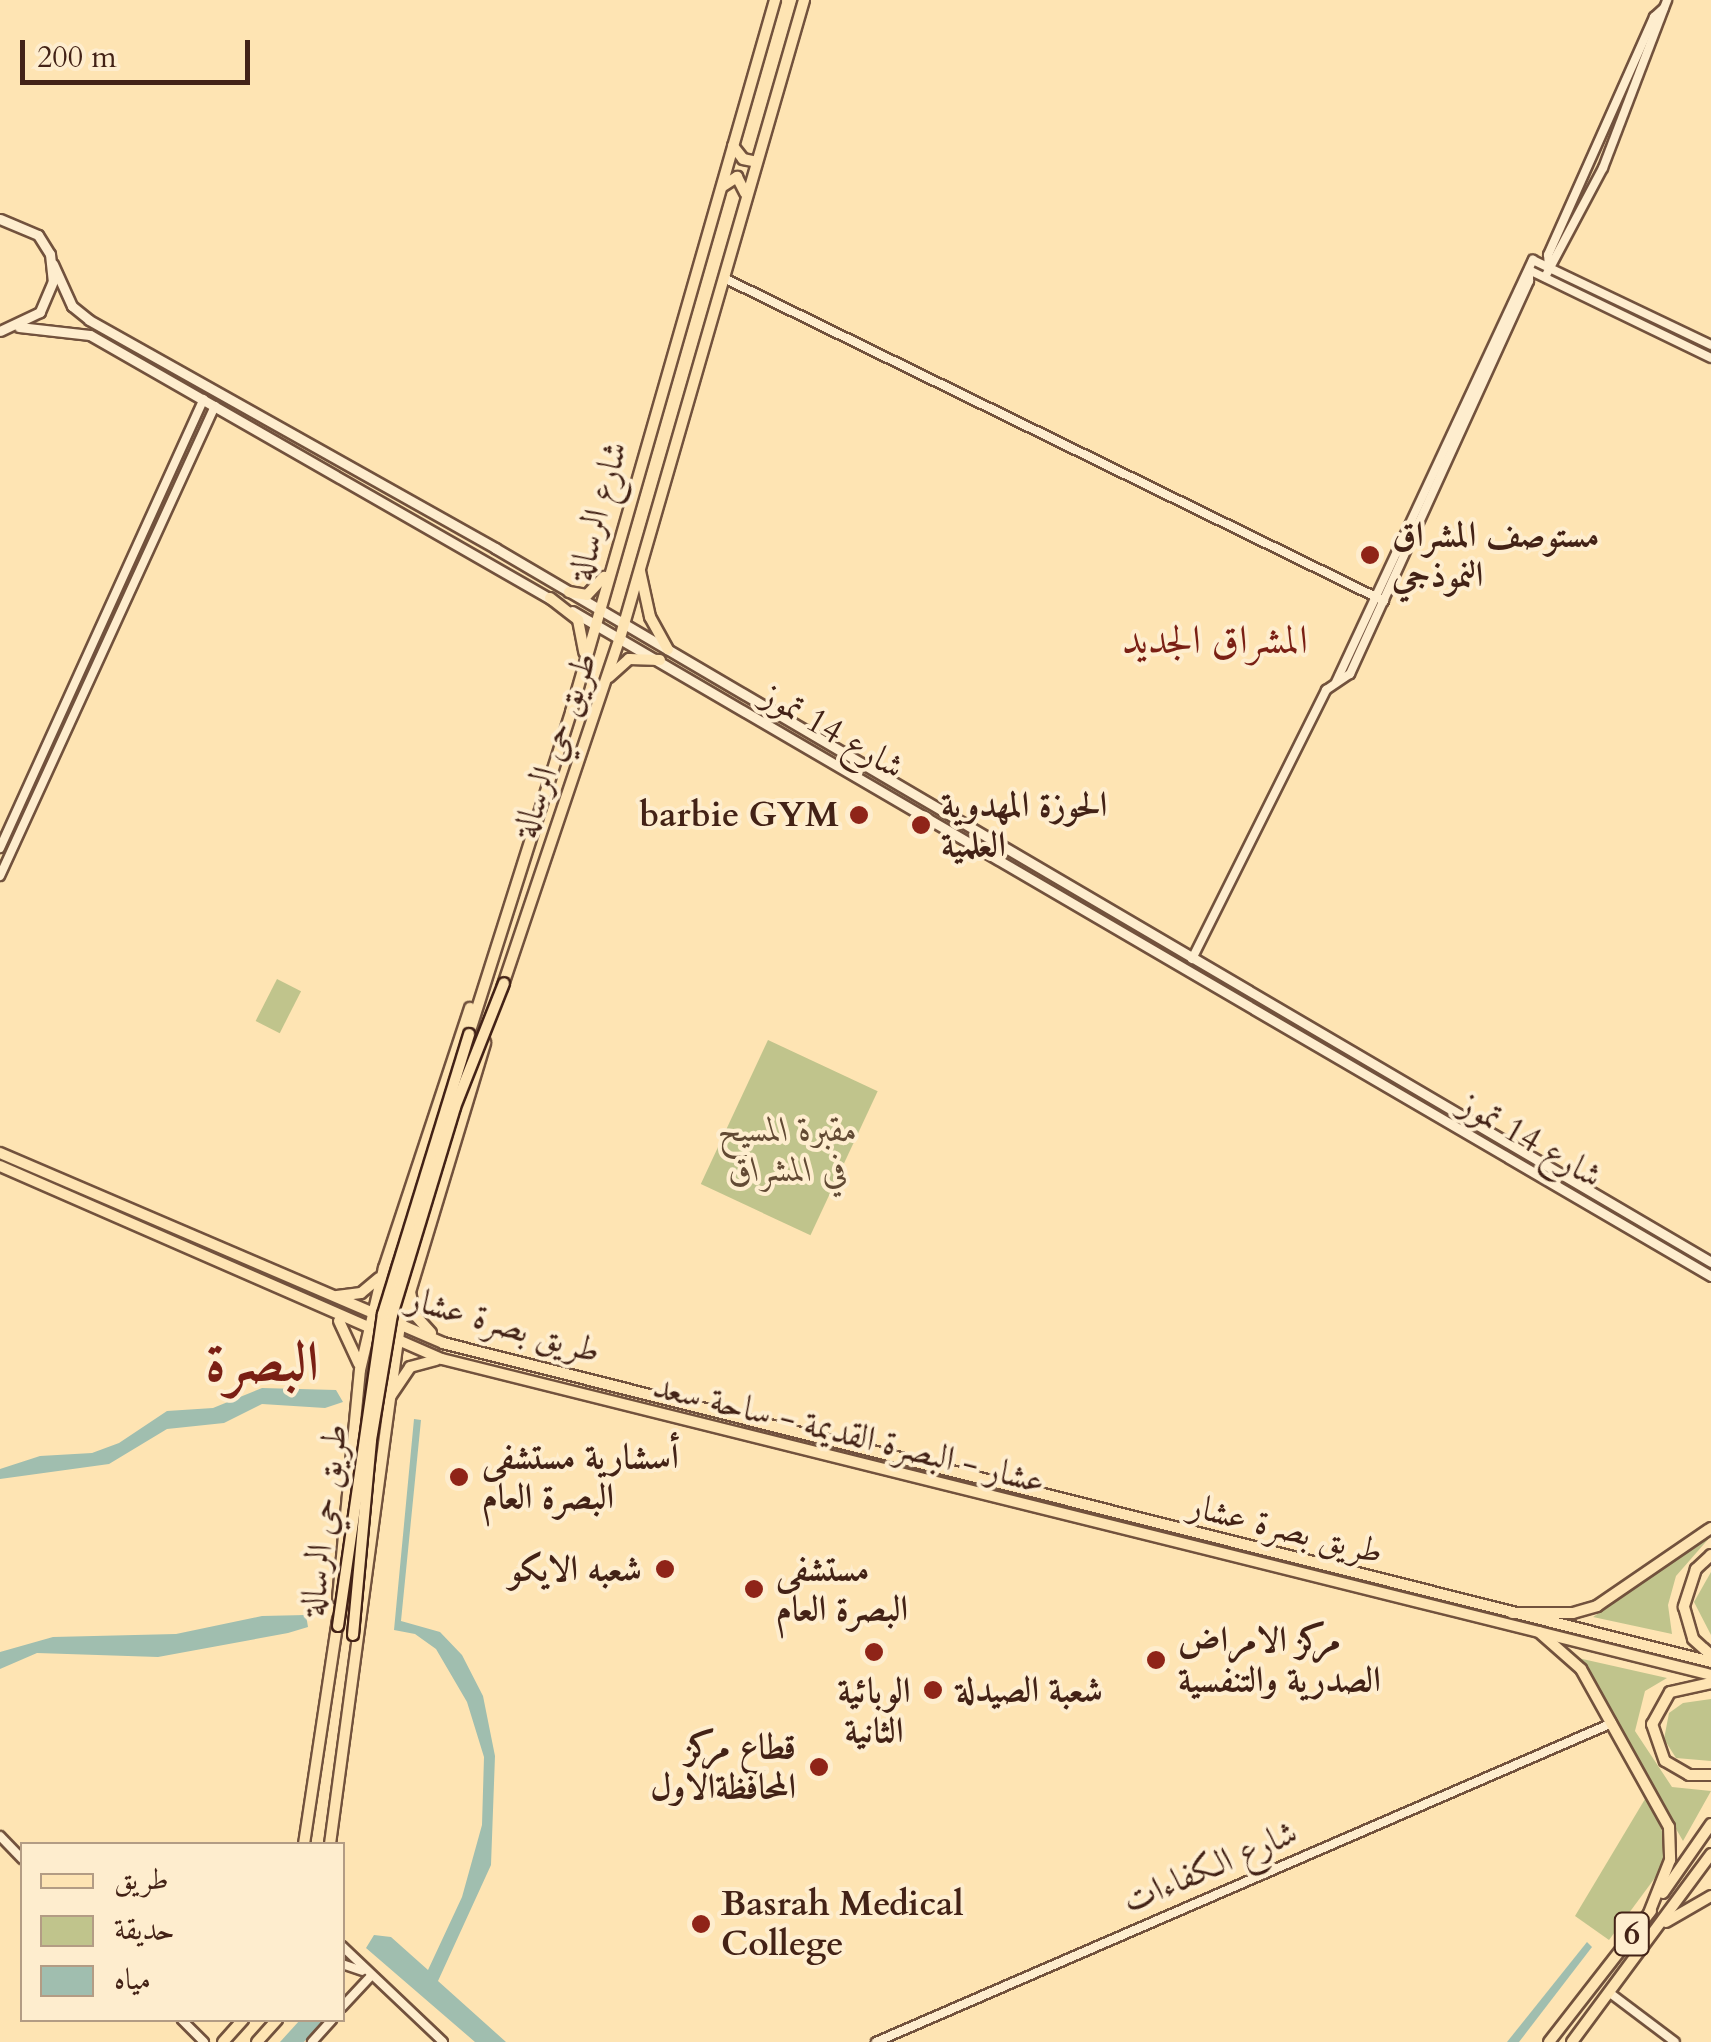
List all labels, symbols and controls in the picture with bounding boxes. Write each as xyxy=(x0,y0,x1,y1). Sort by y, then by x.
scale bar xyxy=(25,20,255,82)
text: 200 m xyxy=(37,37,117,78)
street label: شارع الرسالة xyxy=(559,437,637,585)
place label: مستوصف المشراق النموذجي xyxy=(1392,514,1599,596)
marker: مستوصف المشراق النموذجي xyxy=(1357,542,1383,568)
district label: المشراق الجديد xyxy=(1122,617,1308,665)
street label: طريق حي الرسالة xyxy=(504,647,606,843)
street label: شارع 14 تموز xyxy=(755,674,911,788)
place label: الحوزة المهدوية العلمية xyxy=(941,784,1107,866)
place label: barbie GYM xyxy=(639,794,839,836)
marker: barbie GYM xyxy=(848,804,870,826)
marker: الحوزة المهدوية العلمية xyxy=(910,814,932,836)
street label: شارع 14 تموز xyxy=(1453,1083,1609,1197)
park label: مقبرة المسيح في المشراق xyxy=(718,1109,858,1191)
street label: طريق بصرة عشار xyxy=(403,1278,605,1372)
district label: البصرة xyxy=(205,1331,319,1397)
street label: عشار - البصرة القديمة - ساحة سعد xyxy=(649,1365,1049,1503)
street label: طريق حي الرسالة xyxy=(291,1421,357,1619)
place label: أسشارية مستشفى البصرة العام xyxy=(482,1436,679,1518)
marker: أسشارية مستشفى البصرة العام xyxy=(446,1464,472,1490)
street label: طريق بصرة عشار xyxy=(1185,1485,1387,1573)
place label: شعبه الايكو xyxy=(509,1548,642,1590)
place label: مستشفى البصرة العام xyxy=(776,1548,908,1630)
marker: شعبه الايكو xyxy=(652,1556,678,1582)
marker: مستشفى البصرة العام xyxy=(741,1576,767,1602)
place label: مركز الامراض الصدرية والتنفسية xyxy=(1178,1619,1381,1701)
marker: الوبائية الثانية xyxy=(861,1639,887,1665)
marker: مركز الامراض الصدرية والتنفسية xyxy=(1143,1647,1169,1673)
place label: شعبة الصيدلة xyxy=(956,1669,1103,1711)
place label: الوبائية الثانية xyxy=(837,1670,911,1752)
marker: شعبة الصيدلة xyxy=(920,1677,946,1703)
place label: قطاع مركز المحافظةالاول xyxy=(650,1726,796,1808)
marker: قطاع مركز المحافظةالاول xyxy=(806,1754,832,1780)
street label: شارع الكفاءات xyxy=(1116,1811,1304,1923)
legend xyxy=(20,1842,345,2022)
text: طريق xyxy=(114,1859,169,1900)
place label: Basrah Medical College xyxy=(721,1883,964,1965)
road number: 6 xyxy=(1612,1907,1652,1961)
text: حديقة xyxy=(114,1909,175,1950)
marker: Basrah Medical College xyxy=(690,1913,712,1935)
text: مياه xyxy=(114,1959,151,2000)

